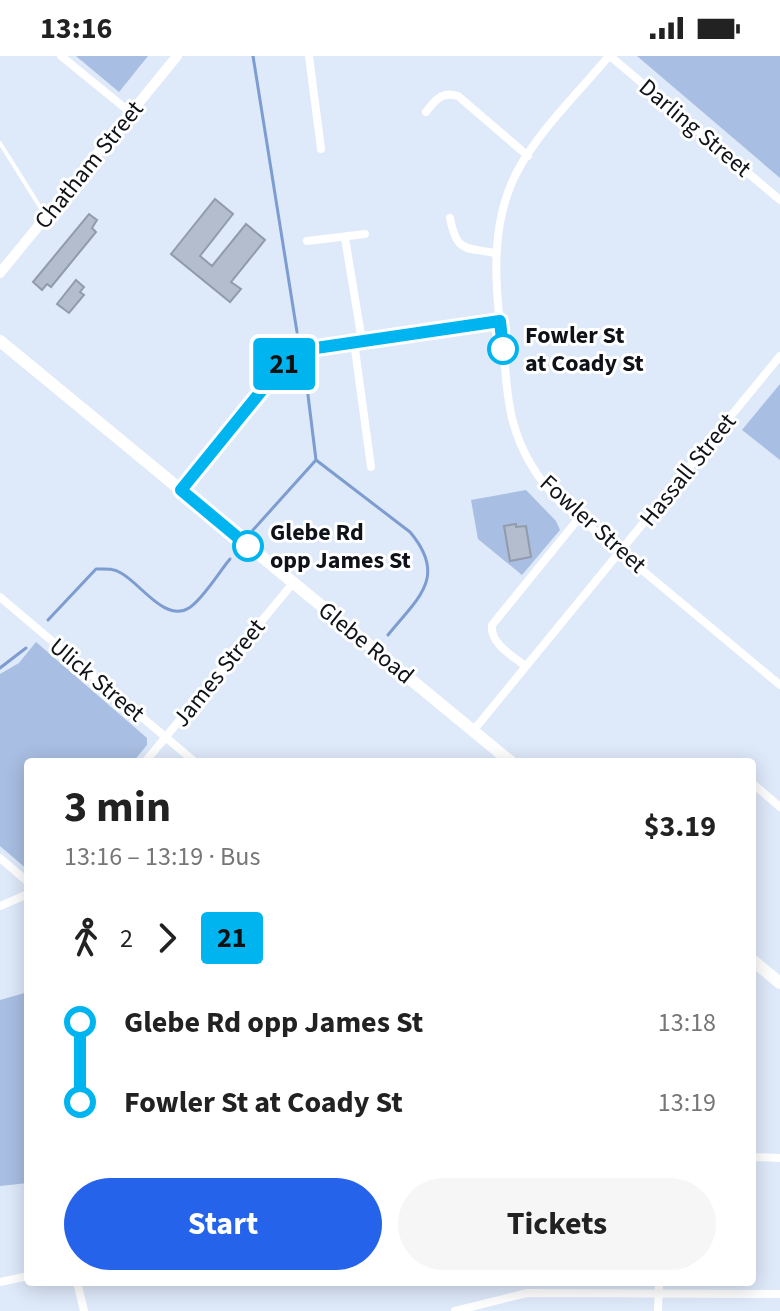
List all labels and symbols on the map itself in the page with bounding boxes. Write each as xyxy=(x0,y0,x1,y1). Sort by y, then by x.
street label: Darling Street xyxy=(631,70,759,186)
street label: Chatham Street xyxy=(26,93,152,237)
place label: Fowler St at Coady St xyxy=(525,318,644,381)
marker: Fowler St at Coady St xyxy=(488,334,518,364)
line badge: 21 xyxy=(248,338,320,390)
street label: Hassall Street xyxy=(631,406,745,534)
street label: Fowler Street xyxy=(532,467,654,581)
place label: Glebe Rd opp James St xyxy=(270,515,411,578)
marker: Glebe Rd opp James St xyxy=(233,531,263,561)
street label: Glebe Road xyxy=(311,593,421,693)
street label: James Street xyxy=(164,611,274,735)
street label: Ulick Street xyxy=(42,630,152,730)

